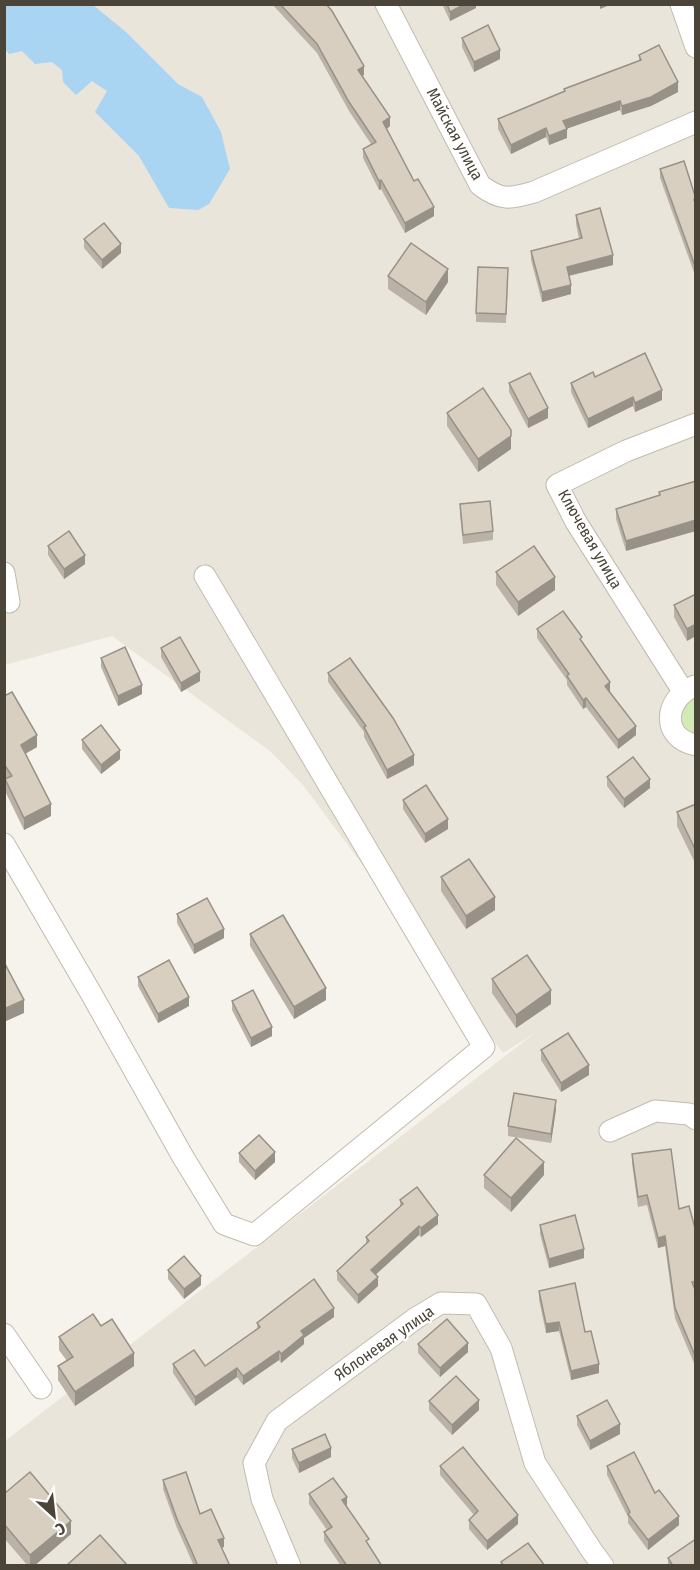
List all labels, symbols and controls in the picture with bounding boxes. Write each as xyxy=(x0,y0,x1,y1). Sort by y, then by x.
street label: Майская улица xyxy=(423,85,487,183)
street label: Ключевая улица xyxy=(554,486,626,592)
street label: Яблоневая улица xyxy=(330,1301,438,1384)
north arrow xyxy=(24,1486,84,1546)
text: С xyxy=(52,1519,69,1540)

